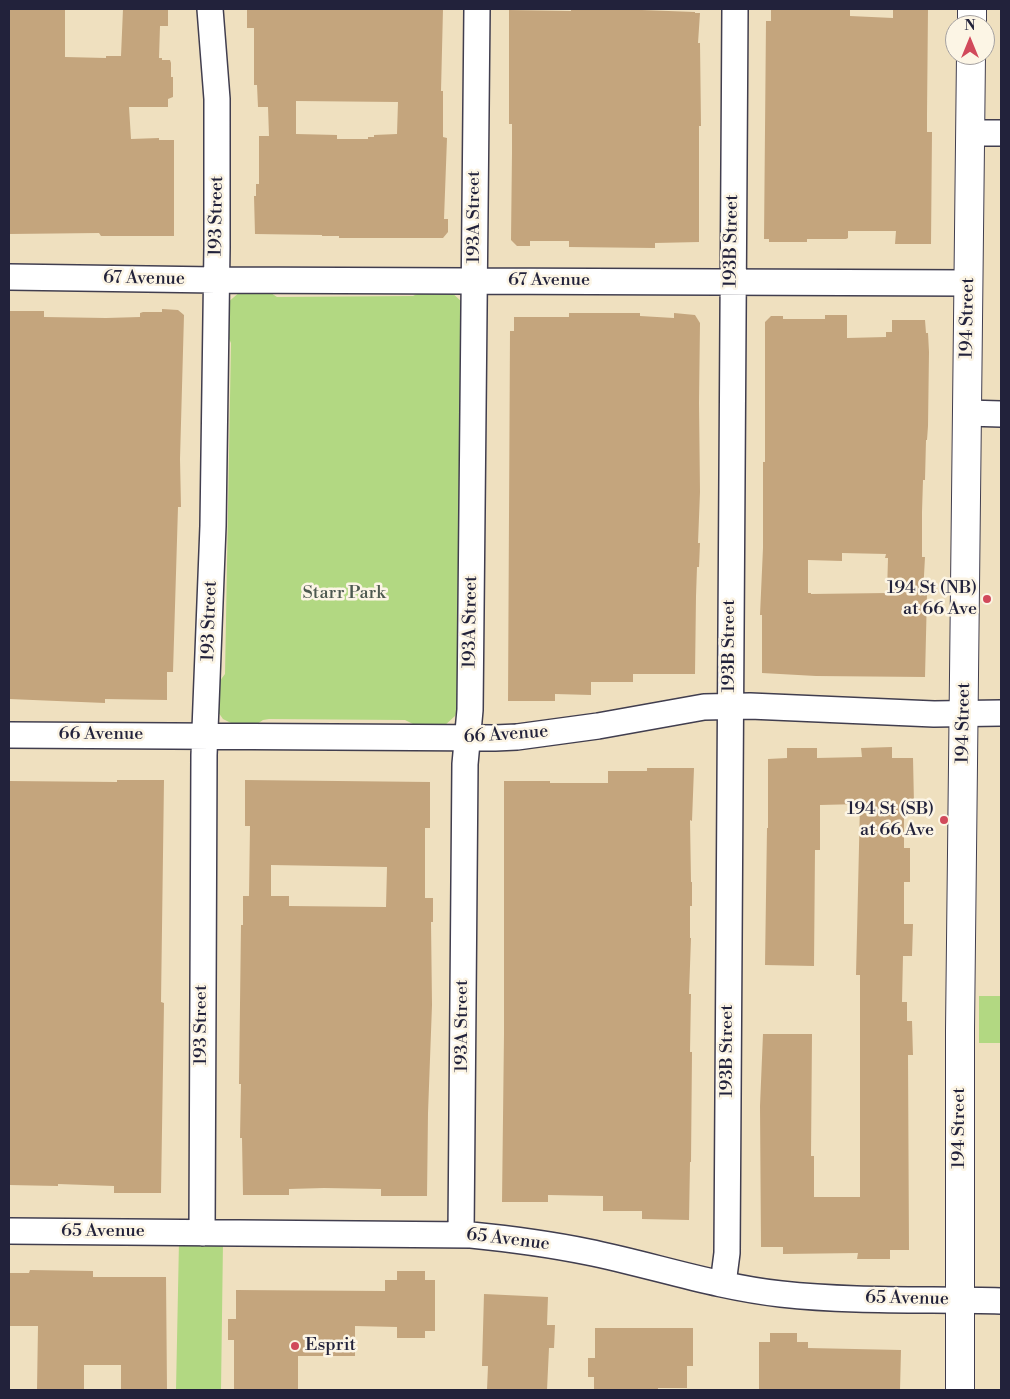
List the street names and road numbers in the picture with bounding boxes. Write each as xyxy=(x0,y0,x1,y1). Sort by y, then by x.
street label: 193A Street xyxy=(464,171,486,263)
street label: 193 Street xyxy=(205,176,229,256)
street label: 193B Street xyxy=(720,194,744,288)
street label: 67 Avenue xyxy=(103,267,185,291)
street label: 67 Avenue xyxy=(508,270,590,292)
street label: 194 Street xyxy=(956,277,980,359)
street label: 193A Street xyxy=(459,575,483,669)
street label: 193 Street xyxy=(198,580,222,662)
street label: 193B Street xyxy=(719,599,741,693)
street label: 194 Street xyxy=(952,682,976,764)
street label: 66 Avenue xyxy=(463,721,549,749)
street label: 66 Avenue xyxy=(59,724,143,746)
street label: 193A Street xyxy=(452,980,474,1072)
street label: 193 Street xyxy=(191,985,213,1065)
street label: 193B Street xyxy=(717,1004,739,1098)
street label: 194 Street xyxy=(949,1087,971,1169)
street label: 65 Avenue xyxy=(61,1221,145,1243)
street label: 65 Avenue xyxy=(465,1224,551,1256)
street label: 65 Avenue xyxy=(865,1287,949,1311)

